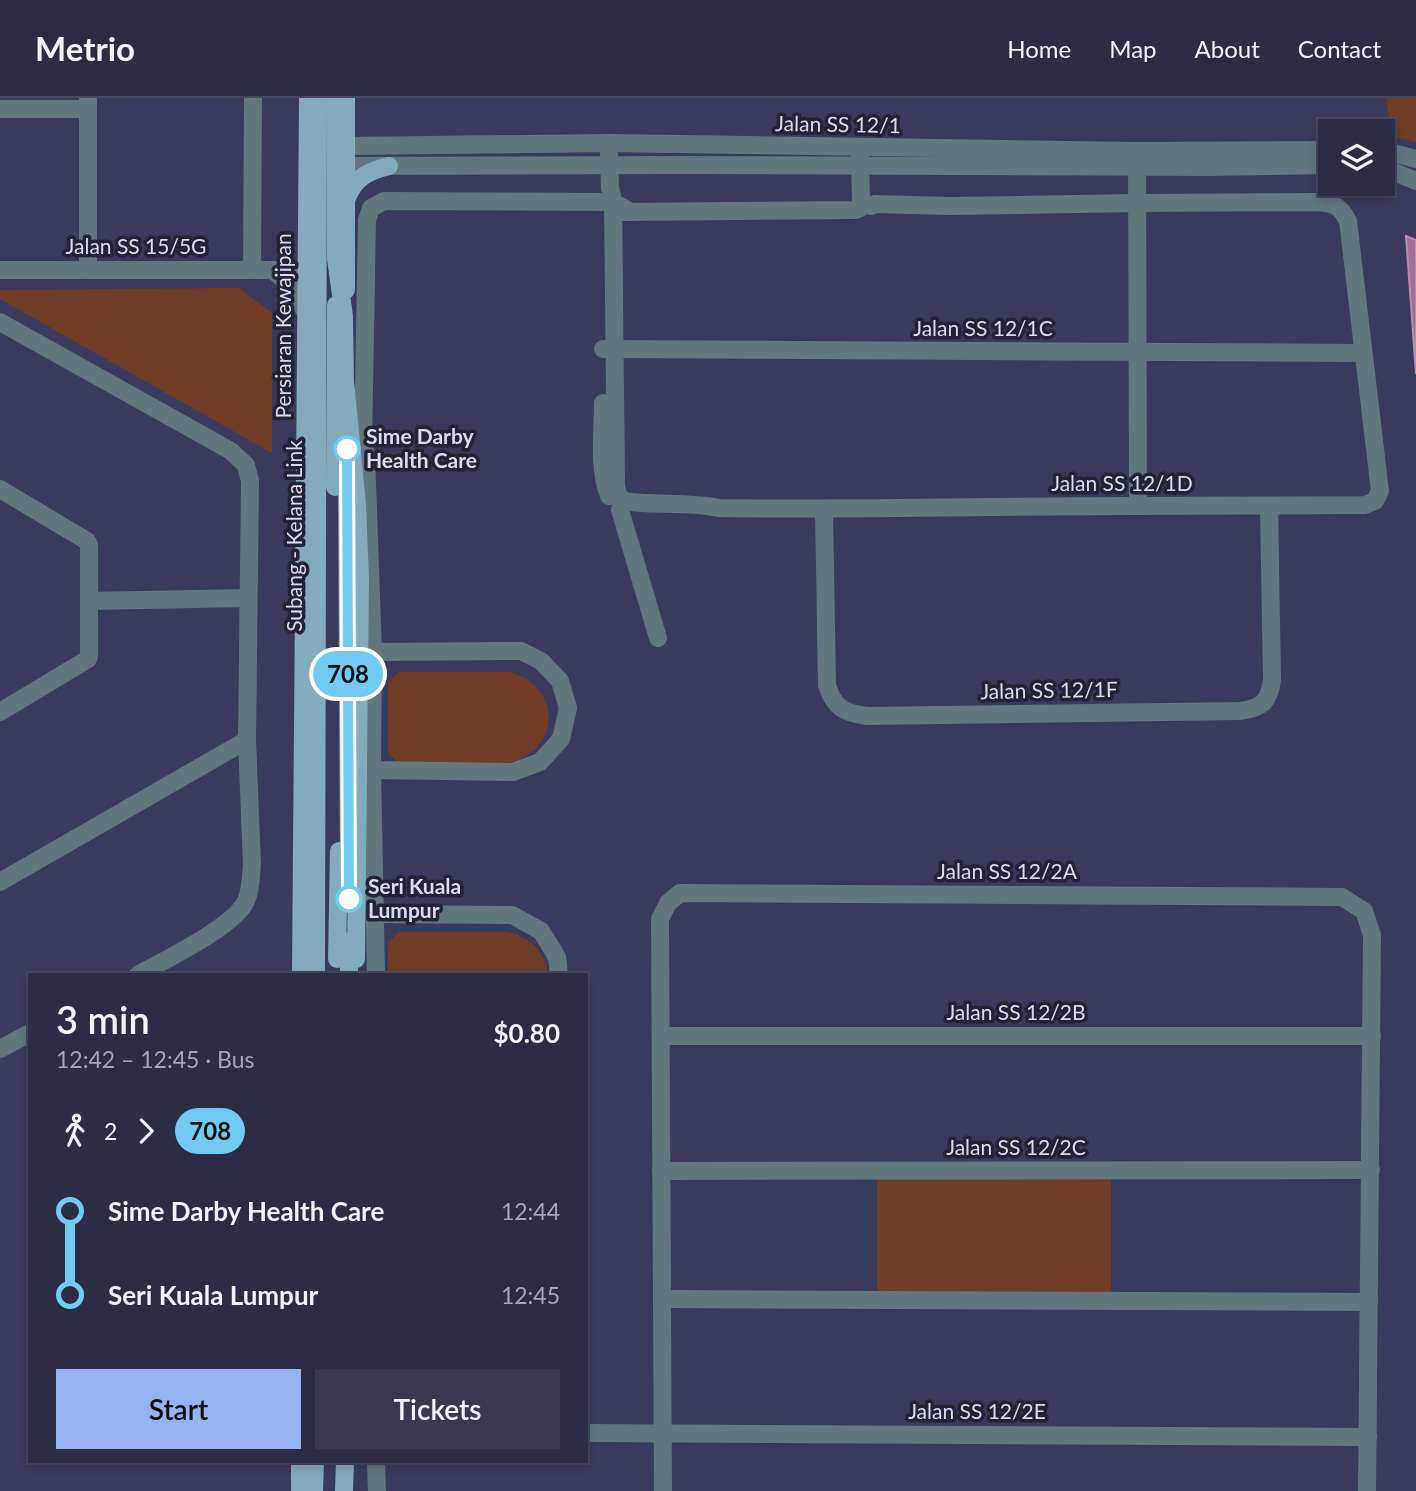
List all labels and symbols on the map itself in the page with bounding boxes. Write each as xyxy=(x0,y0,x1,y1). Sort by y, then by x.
street label: Jalan SS 12/1 xyxy=(775,110,901,137)
street label: Jalan SS 15/5G xyxy=(66,233,206,258)
street label: Persiaran Kewajipan xyxy=(270,233,295,419)
street label: Jalan SS 12/1C xyxy=(913,315,1053,340)
place label: Sime Darby Health Care xyxy=(366,423,477,472)
marker: Sime Darby Health Care xyxy=(334,436,360,462)
street label: Subang - Kelana Link xyxy=(281,440,306,632)
street label: Jalan SS 12/1D xyxy=(1051,470,1193,495)
line badge: 708 xyxy=(308,651,388,697)
street label: Jalan SS 12/1F xyxy=(980,676,1118,703)
street label: Jalan SS 12/2A xyxy=(937,858,1078,883)
place label: Seri Kuala Lumpur xyxy=(368,873,461,922)
marker: Seri Kuala Lumpur xyxy=(336,886,362,912)
street label: Jalan SS 12/2B xyxy=(946,999,1086,1024)
street label: Jalan SS 12/2C xyxy=(946,1134,1086,1159)
street label: Jalan SS 12/2E xyxy=(908,1398,1046,1423)

